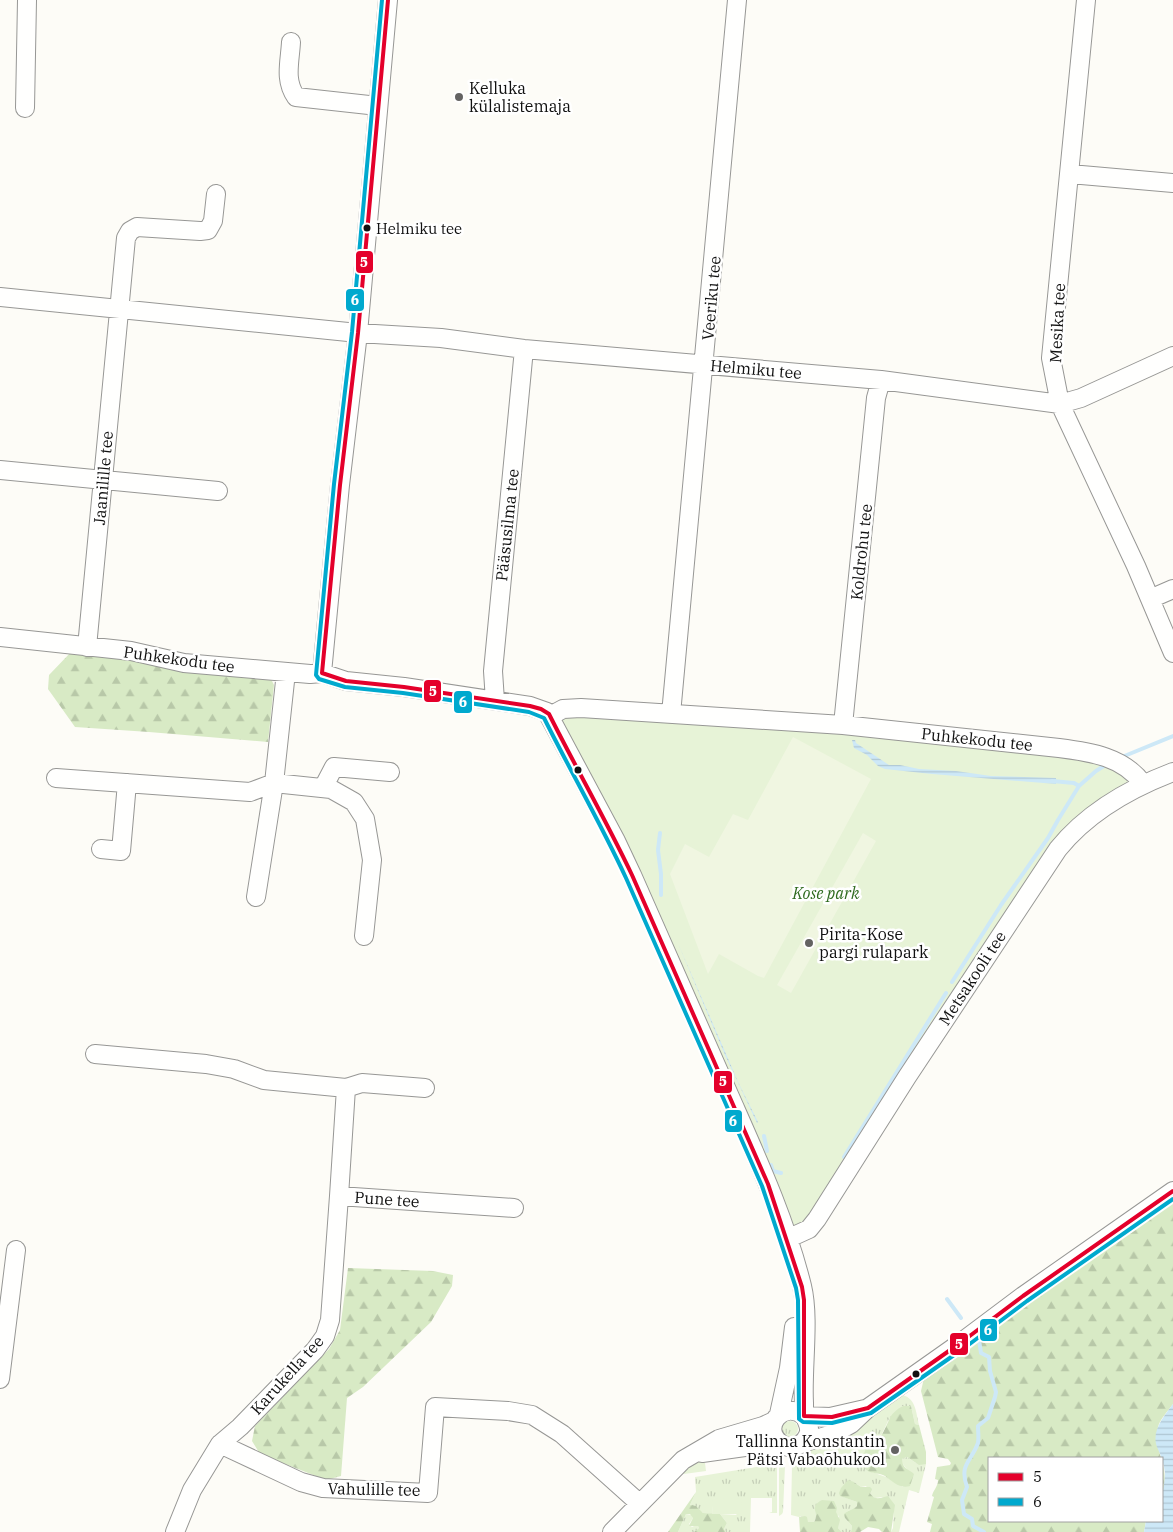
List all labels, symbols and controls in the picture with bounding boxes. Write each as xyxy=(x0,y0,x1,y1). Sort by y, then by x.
place label: Kelluka külalistemaja xyxy=(469,78,571,116)
marker: Kelluka külalistemaja xyxy=(453,91,465,103)
place label: Helmiku tee xyxy=(376,219,462,238)
marker: Helmiku tee xyxy=(362,223,372,233)
line badge: 5 xyxy=(355,250,374,274)
text: 5 xyxy=(360,253,368,271)
street label: Veeriku tee xyxy=(697,255,725,341)
street label: Mesika tee xyxy=(1045,283,1069,363)
line badge: 6 xyxy=(345,288,365,312)
text: 6 xyxy=(351,291,359,309)
street label: Helmiku tee xyxy=(709,355,803,383)
street label: Jaanilille tee xyxy=(89,430,117,526)
street label: Pääsusilma tee xyxy=(491,468,523,582)
street label: Koldrohu tee xyxy=(846,503,876,601)
street label: Puhkekodu tee xyxy=(122,641,236,677)
line badge: 5 xyxy=(423,679,442,703)
text: 5 xyxy=(429,682,437,700)
line badge: 6 xyxy=(453,690,473,714)
text: 6 xyxy=(459,693,467,711)
street label: Puhkekodu tee xyxy=(920,723,1034,755)
unlabelled marker xyxy=(573,765,583,775)
park label: Kose park xyxy=(791,883,860,903)
place label: Pirita-Kose pargi rulapark xyxy=(819,924,929,962)
street label: Metsakooli tee xyxy=(934,927,1010,1029)
marker: Pirita-Kose pargi rulapark xyxy=(803,937,815,949)
line badge: 5 xyxy=(713,1070,733,1094)
text: 5 xyxy=(719,1072,727,1090)
line badge: 6 xyxy=(724,1109,743,1133)
text: 6 xyxy=(729,1112,737,1130)
street label: Pune tee xyxy=(354,1187,420,1211)
line badge: 6 xyxy=(979,1318,998,1342)
text: 6 xyxy=(984,1321,992,1339)
street label: Karukella tee xyxy=(246,1331,328,1419)
line badge: 5 xyxy=(949,1332,969,1356)
text: 5 xyxy=(955,1335,963,1353)
unlabelled marker xyxy=(911,1369,921,1379)
place label: Tallinna Konstantin Pätsi Vabaõhukool xyxy=(736,1431,885,1469)
marker: Tallinna Konstantin Pätsi Vabaõhukool xyxy=(889,1444,901,1456)
legend xyxy=(988,1457,1163,1522)
text: 5 xyxy=(1033,1467,1042,1486)
street label: Vahulille tee xyxy=(327,1478,421,1500)
text: 6 xyxy=(1033,1492,1042,1511)

